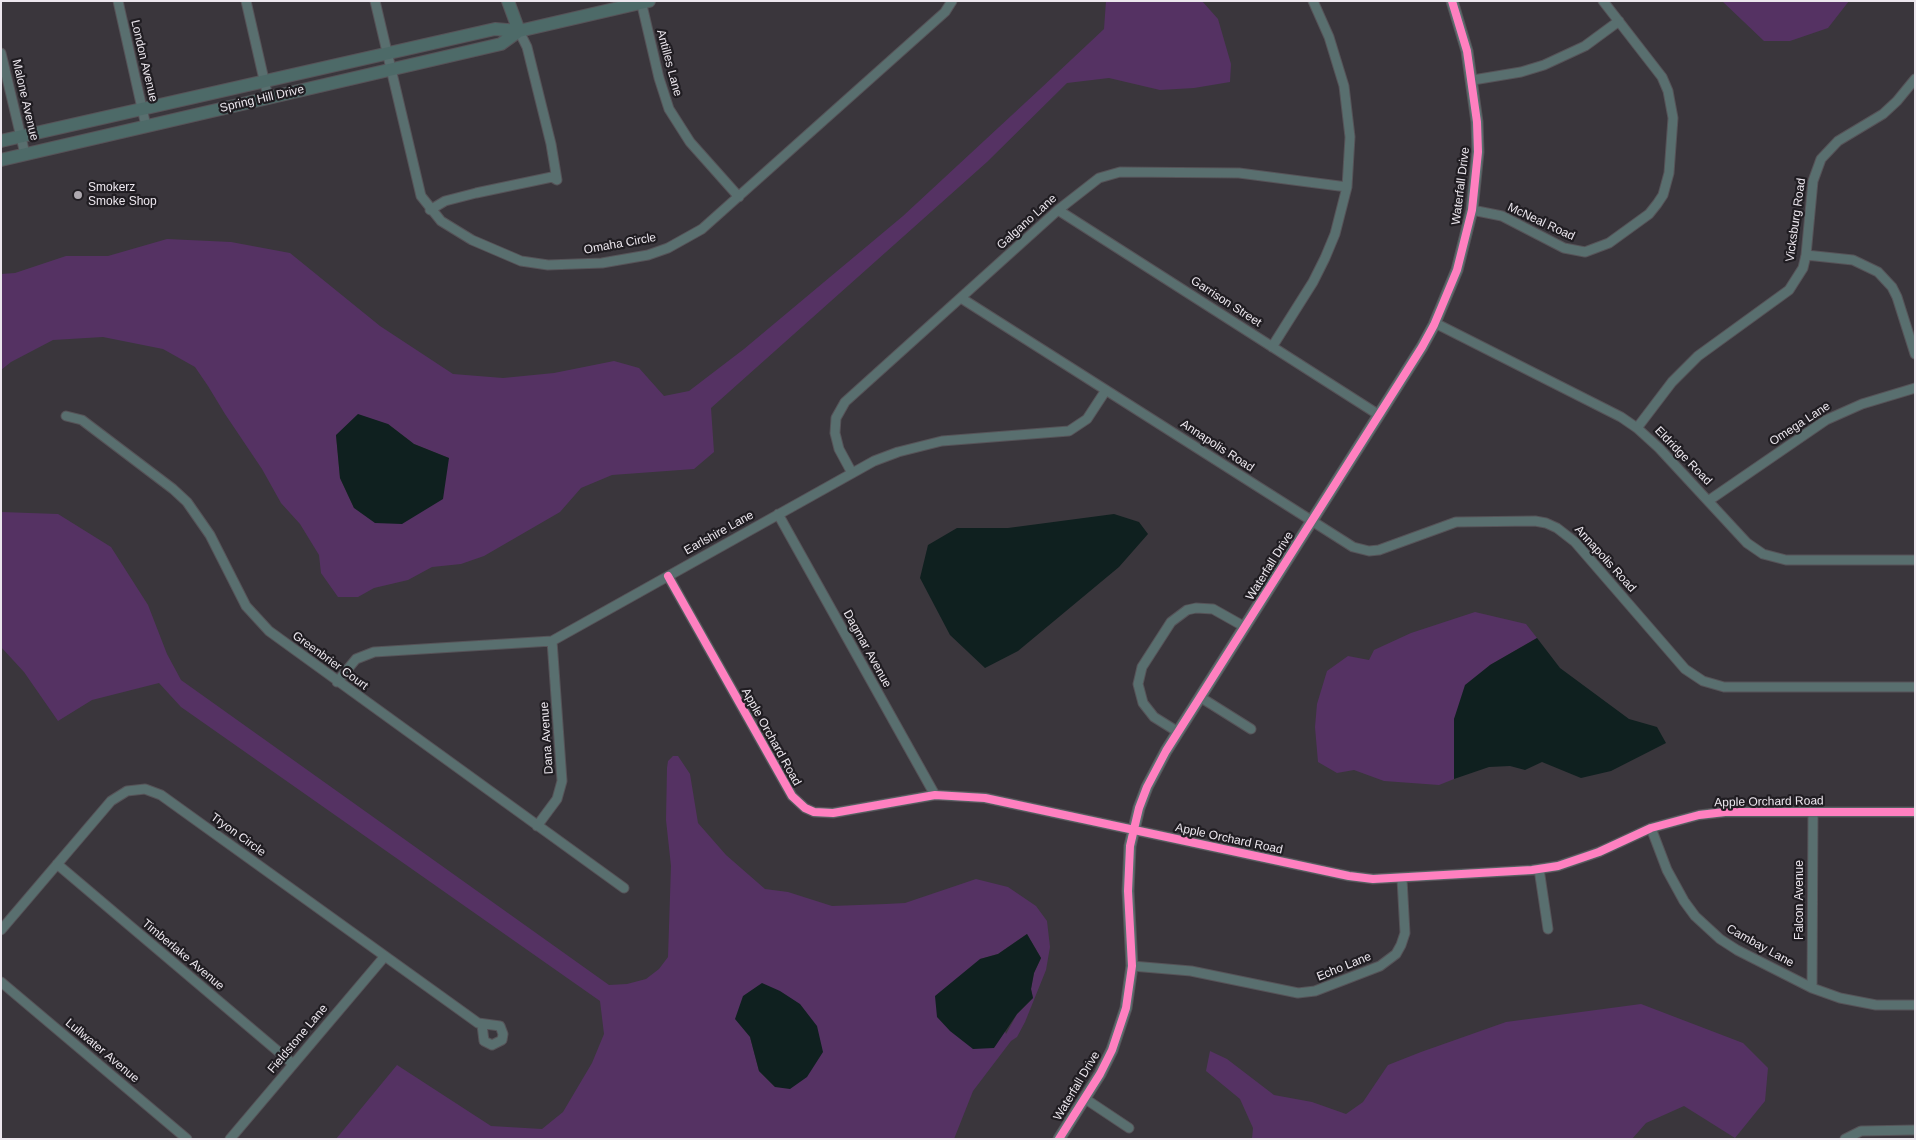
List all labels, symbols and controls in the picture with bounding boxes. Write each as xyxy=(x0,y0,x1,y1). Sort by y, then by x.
street label: London Avenue xyxy=(128,19,160,103)
street label: Antilles Lane xyxy=(653,28,685,98)
street label: Malone Avenue xyxy=(9,58,41,142)
street label: Spring Hill Drive xyxy=(218,82,306,116)
street label: Waterfall Drive xyxy=(1449,146,1473,226)
street label: Vicksburg Road xyxy=(1783,177,1809,263)
place label: Smokerz Smoke Shop xyxy=(88,181,157,209)
marker: Smokerz Smoke Shop xyxy=(72,189,84,201)
street label: Galgano Lane xyxy=(994,191,1060,253)
street label: McNeal Road xyxy=(1505,200,1577,244)
street label: Omaha Circle xyxy=(583,231,657,257)
street label: Garrison Street xyxy=(1188,274,1264,330)
street label: Omega Lane xyxy=(1767,399,1833,449)
street label: Annapolis Road xyxy=(1178,417,1256,475)
street label: Eldridge Road xyxy=(1651,424,1715,488)
street label: Earlshire Lane xyxy=(682,508,756,558)
street label: Annapolis Road xyxy=(1571,523,1639,595)
street label: Waterfall Drive xyxy=(1243,529,1297,603)
street label: Dagmar Avenue xyxy=(840,608,894,690)
street label: Greenbrier Court xyxy=(289,629,371,693)
street label: Apple Orchard Road xyxy=(738,686,804,788)
street label: Dana Avenue xyxy=(537,701,557,775)
street label: Apple Orchard Road xyxy=(1714,794,1824,810)
street label: Tryon Circle xyxy=(208,810,268,860)
street label: Apple Orchard Road xyxy=(1174,821,1284,857)
street label: Falcon Avenue xyxy=(1793,860,1807,940)
street label: Timberlake Avenue xyxy=(139,916,227,994)
street label: Cambay Lane xyxy=(1724,922,1796,970)
street label: Echo Lane xyxy=(1315,950,1373,984)
street label: Fieldstone Lane xyxy=(265,1002,331,1076)
street label: Lullwater Avenue xyxy=(62,1016,142,1086)
street label: Waterfall Drive xyxy=(1051,1049,1103,1123)

